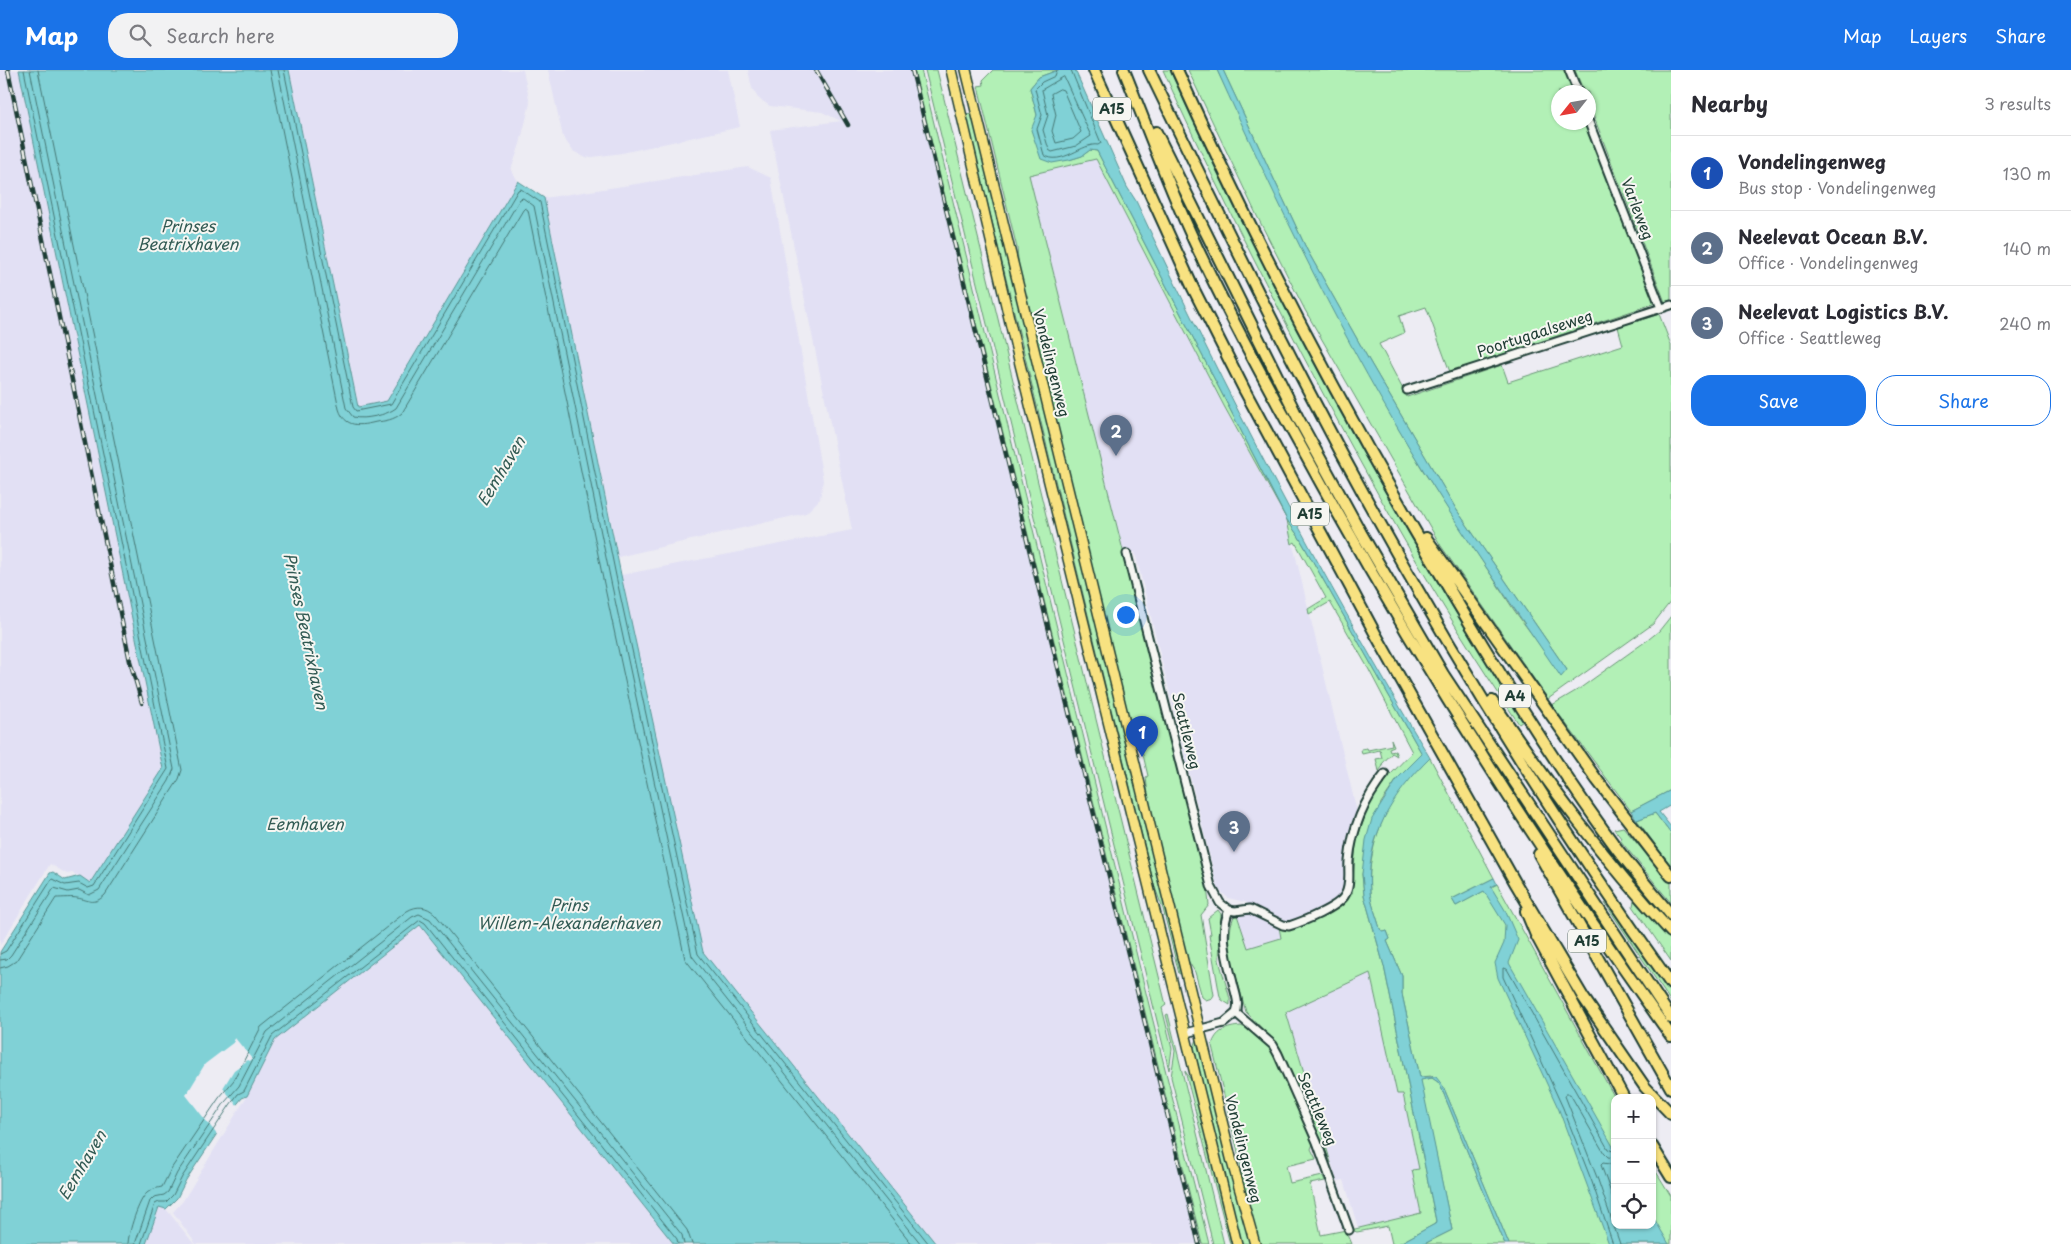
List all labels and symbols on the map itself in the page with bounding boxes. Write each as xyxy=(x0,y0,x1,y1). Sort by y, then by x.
north arrow xyxy=(1551,85,1596,130)
road number: A15 xyxy=(1093,98,1131,120)
street label: Varleweg xyxy=(1616,174,1661,243)
water label: Prinses Beatrixhaven xyxy=(138,213,240,255)
street label: Poortugaalseweg xyxy=(1474,303,1595,362)
street label: Vondelingenweg xyxy=(1028,306,1077,419)
pin: 2 xyxy=(1100,415,1132,456)
water label: Eemhaven xyxy=(470,430,531,510)
road number: A15 xyxy=(1291,502,1329,526)
water label: Prinses Beatrixhaven xyxy=(279,550,336,713)
your location xyxy=(1113,602,1139,628)
road number: A4 xyxy=(1499,684,1531,708)
street label: Seattleweg xyxy=(1167,690,1208,772)
pin: 1 xyxy=(1126,716,1158,757)
water label: Eemhaven xyxy=(266,811,345,835)
pin: 3 xyxy=(1218,811,1250,852)
water label: Prins Willem-Alexanderhaven xyxy=(478,892,662,934)
road number: A15 xyxy=(1568,929,1606,952)
street label: Seattleweg xyxy=(1292,1068,1344,1149)
street label: Vondelingenweg xyxy=(1220,1092,1269,1205)
water label: Eemhaven xyxy=(51,1124,112,1204)

